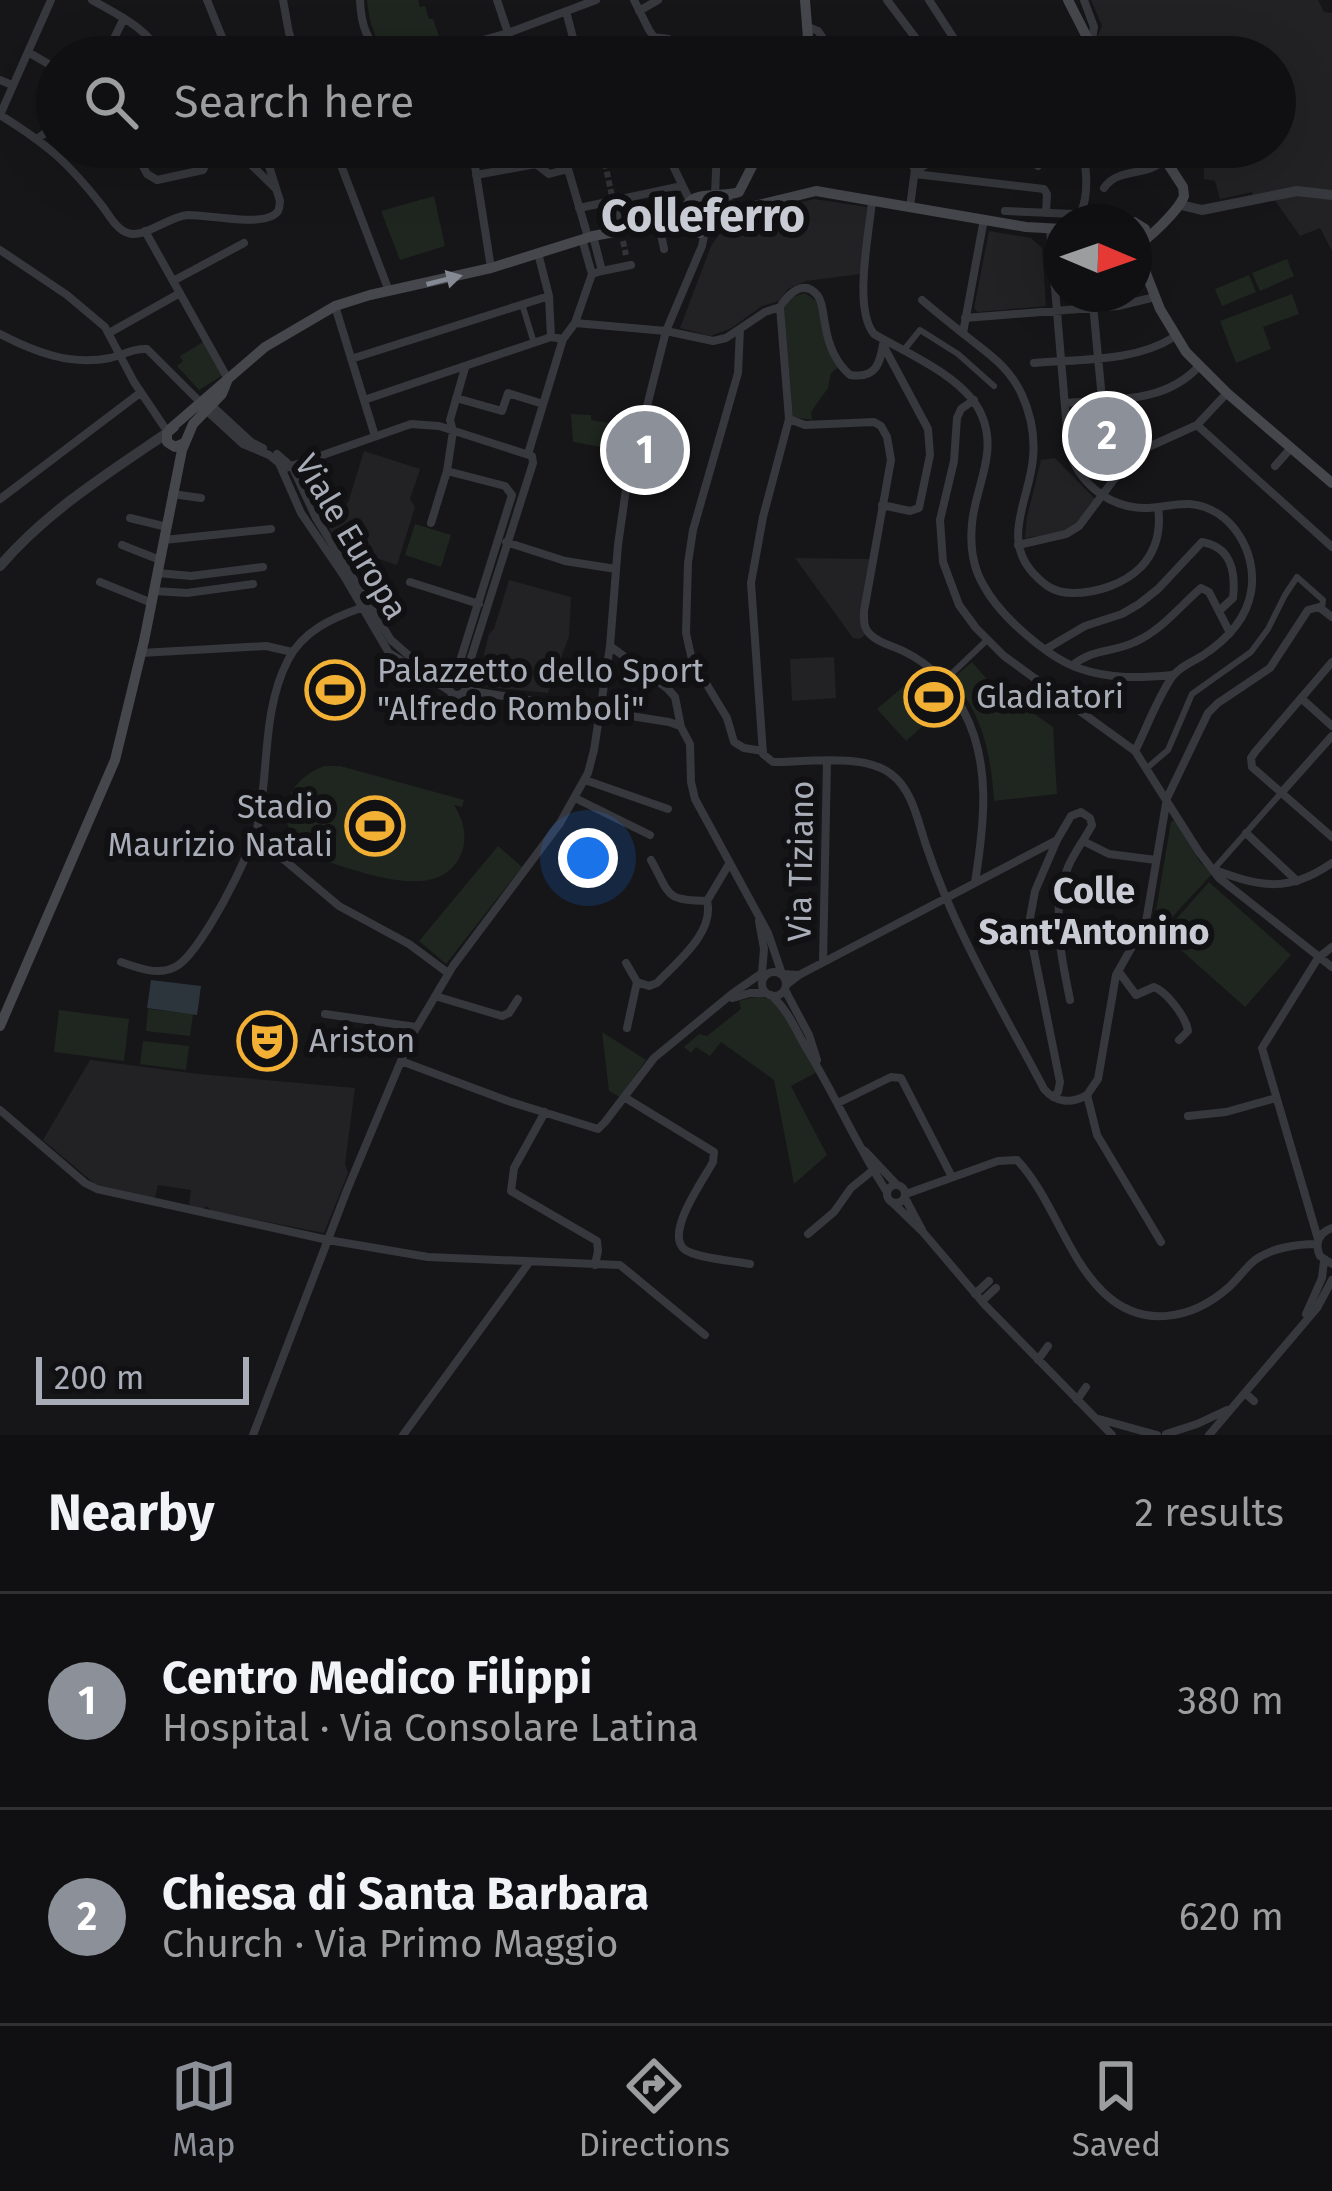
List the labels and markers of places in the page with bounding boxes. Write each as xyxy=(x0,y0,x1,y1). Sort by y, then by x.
pin: 2 xyxy=(1068,391,1146,481)
pin: 1 xyxy=(606,405,684,495)
place label: Palazzetto dello Sport "Alfredo Romboli" xyxy=(377,651,704,729)
sports icon: Palazzetto dello Sport "Alfredo Romboli" xyxy=(304,659,366,721)
sports icon: Gladiatori xyxy=(903,666,965,728)
place label: Gladiatori xyxy=(976,677,1124,717)
place label: Stadio Maurizio Natali xyxy=(108,787,333,865)
sports icon: Stadio Maurizio Natali xyxy=(344,795,406,857)
theatre icon: Ariston xyxy=(236,1010,298,1072)
place label: Ariston xyxy=(309,1021,415,1061)

